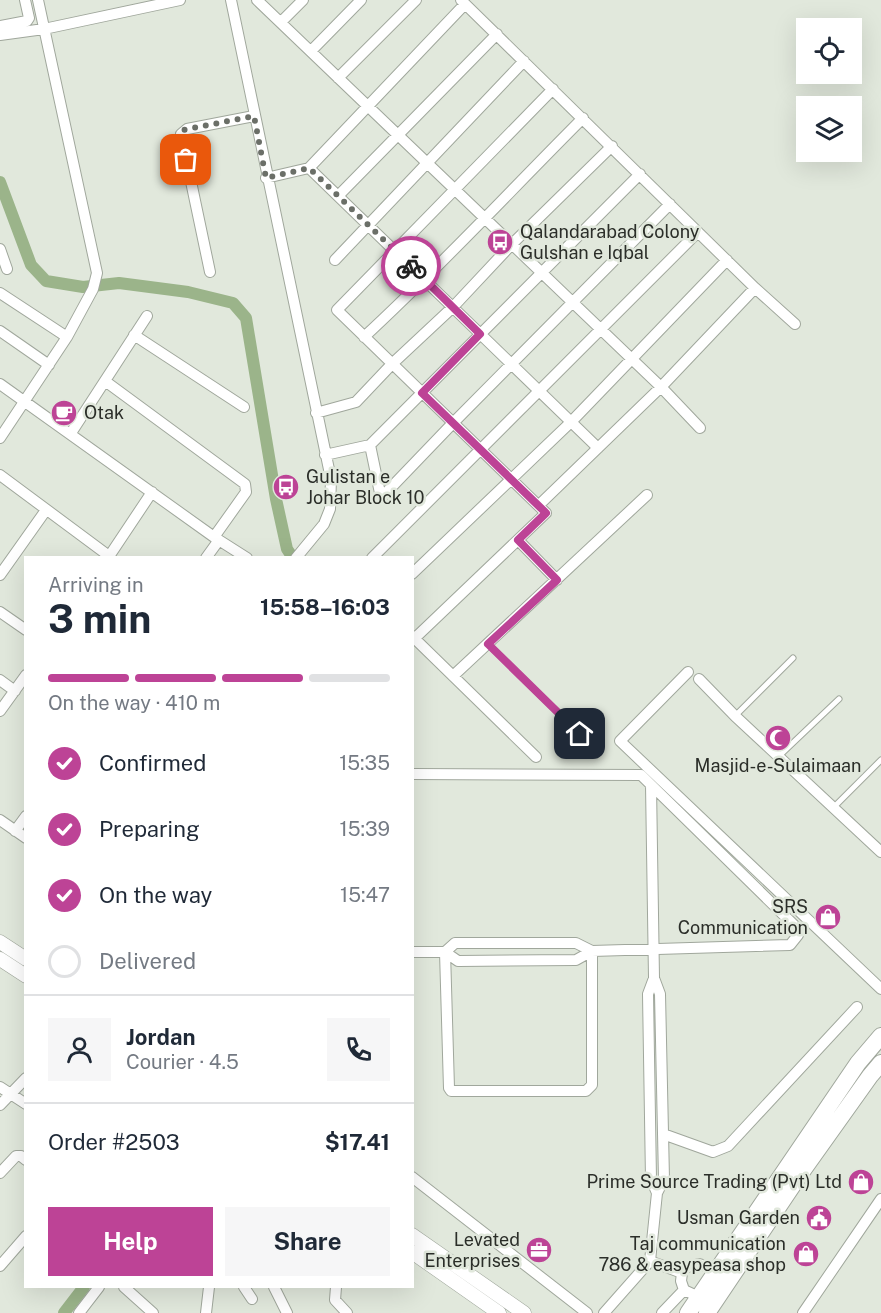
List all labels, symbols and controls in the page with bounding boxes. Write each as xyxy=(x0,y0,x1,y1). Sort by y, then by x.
map controls xyxy=(796,18,862,162)
button: locate xyxy=(796,18,862,84)
button: layers xyxy=(796,96,862,162)
pin xyxy=(160,134,211,185)
icon: bag xyxy=(169,143,202,176)
place label: Qalandarabad Colony Gulshan e Iqbal xyxy=(520,221,700,263)
bus stop icon: Qalandarabad Colony Gulshan e Iqbal xyxy=(485,227,515,257)
courier xyxy=(381,236,441,296)
icon: bike xyxy=(395,250,428,283)
cafe icon: Otak xyxy=(49,398,79,428)
place label: Otak xyxy=(84,402,124,423)
place label: Gulistan e Johar Block 10 xyxy=(306,466,425,508)
bus stop icon: Gulistan e Johar Block 10 xyxy=(271,472,301,502)
text: Arriving in xyxy=(48,573,143,597)
text: 15:58–16:03 xyxy=(260,594,390,620)
text: 3 min xyxy=(48,596,151,642)
text: On the way · 410 m xyxy=(48,691,220,715)
pin xyxy=(554,708,605,759)
icon: home xyxy=(563,717,596,750)
mosque icon: Masjid-e-Sulaimaan xyxy=(763,723,793,753)
icon: check xyxy=(48,747,81,780)
text: Confirmed xyxy=(99,750,206,776)
text: 15:35 xyxy=(339,751,390,775)
place label: Masjid-e-Sulaimaan xyxy=(695,755,861,776)
icon: check xyxy=(48,813,81,846)
text: Preparing xyxy=(99,816,200,842)
text: 15:39 xyxy=(340,817,390,841)
icon: check xyxy=(48,879,81,912)
text: On the way xyxy=(99,882,212,908)
text: 15:47 xyxy=(340,883,390,907)
place label: SRS Communication xyxy=(678,896,808,938)
shop icon: SRS Communication xyxy=(813,902,843,932)
text: Delivered xyxy=(99,948,196,974)
button: person xyxy=(48,1018,111,1081)
button: phone xyxy=(327,1018,390,1081)
text: Jordan xyxy=(126,1024,195,1050)
text: Courier · 4.5 xyxy=(126,1050,239,1074)
text: Order #2503 xyxy=(48,1129,180,1155)
text: $17.41 xyxy=(325,1129,390,1155)
shop icon: Prime Source Trading (Pvt) Ltd xyxy=(846,1167,876,1197)
place label: Prime Source Trading (Pvt) Ltd xyxy=(587,1171,842,1192)
public building icon: Usman Garden xyxy=(804,1203,834,1233)
button: Help xyxy=(48,1207,213,1276)
button: Share xyxy=(225,1207,390,1276)
place label: Usman Garden xyxy=(677,1207,800,1228)
place label: Levated Enterprises xyxy=(425,1229,520,1271)
place label: Taj communication 786 & easypeasa shop xyxy=(598,1233,786,1275)
office icon: Levated Enterprises xyxy=(524,1235,554,1265)
shop icon: Taj communication 786 & easypeasa shop xyxy=(791,1239,821,1269)

